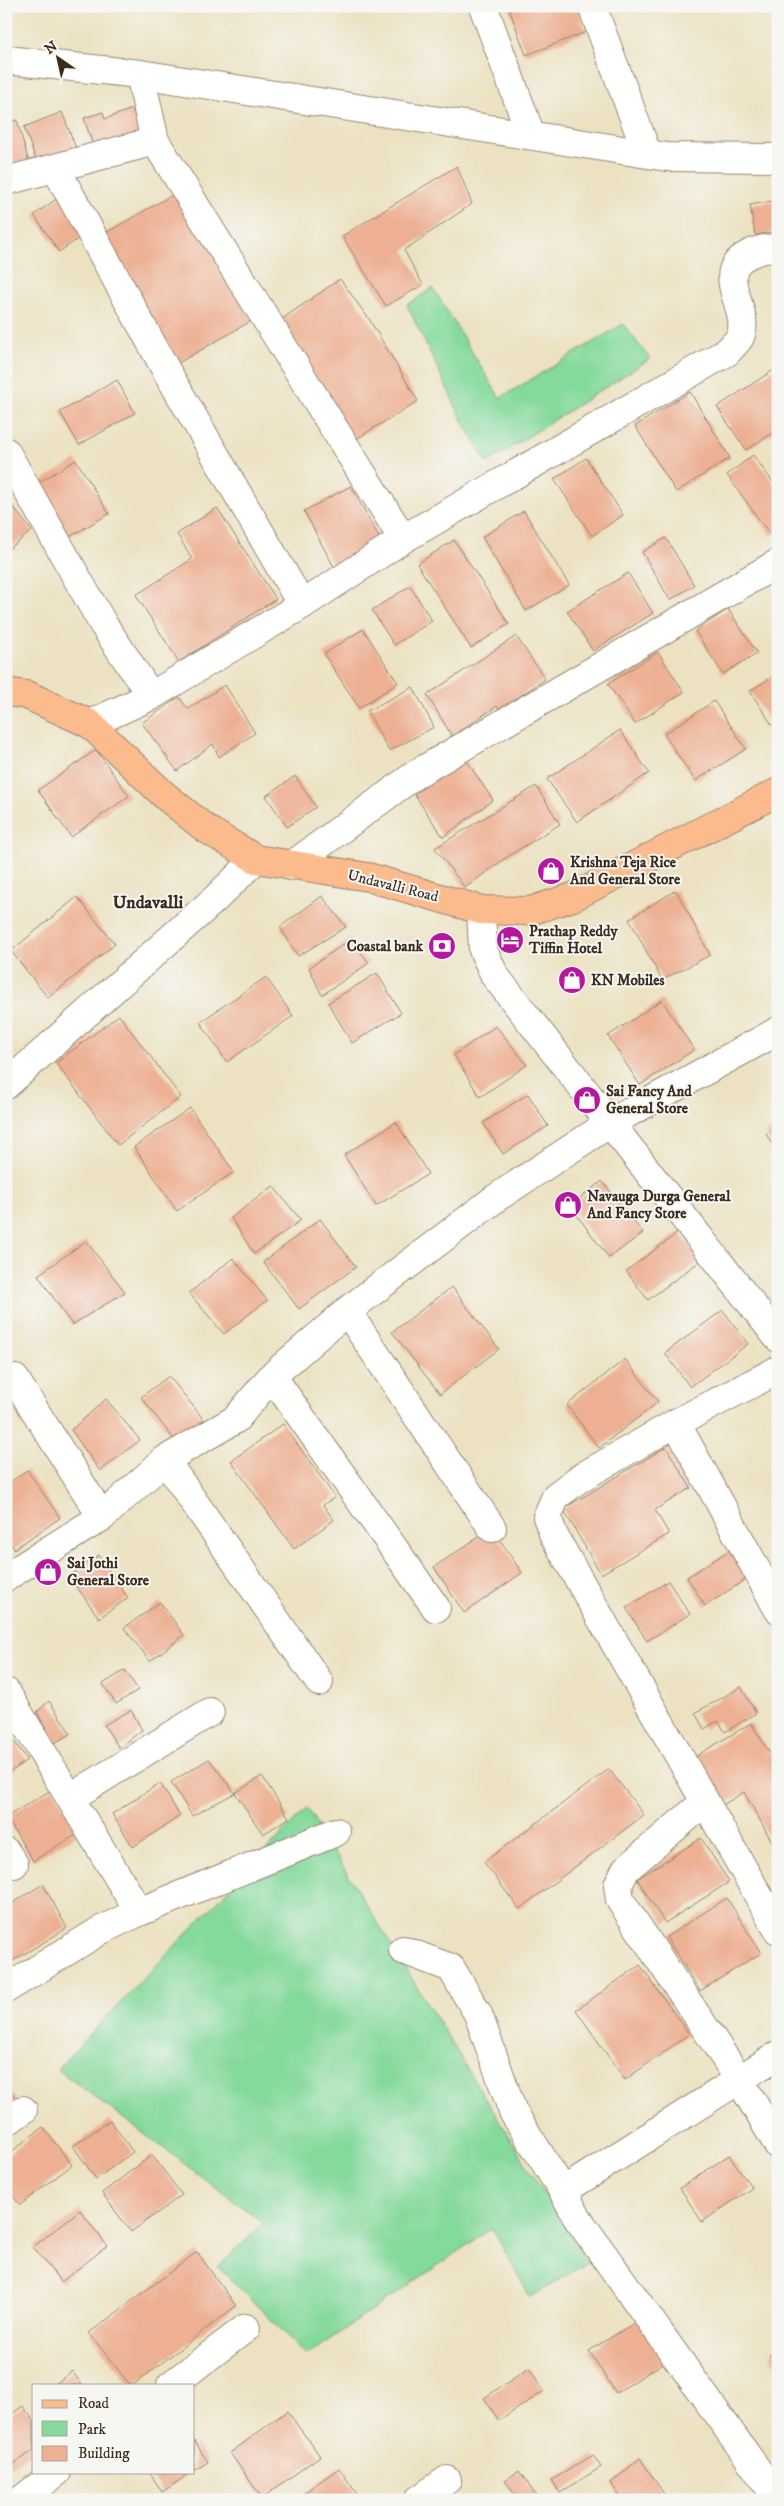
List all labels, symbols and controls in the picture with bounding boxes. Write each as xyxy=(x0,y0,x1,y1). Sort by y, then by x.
north arrow xyxy=(32,32,82,82)
text: N xyxy=(41,37,62,59)
place label: Krishna Teja Rice And General Store xyxy=(569,853,681,889)
shop icon: Krishna Teja Rice And General Store xyxy=(536,856,566,886)
street label: Undavalli Road xyxy=(346,866,441,907)
district label: Undavalli xyxy=(113,892,184,914)
place label: Prathap Reddy Tiffin Hotel xyxy=(528,922,618,958)
hotel icon: Prathap Reddy Tiffin Hotel xyxy=(495,925,525,955)
bank icon: Coastal bank xyxy=(427,931,457,961)
place label: Coastal bank xyxy=(347,937,424,956)
shop icon: KN Mobiles xyxy=(557,965,587,995)
place label: KN Mobiles xyxy=(591,971,664,990)
place label: Sai Fancy And General Store xyxy=(606,1082,692,1118)
shop icon: Sai Fancy And General Store xyxy=(572,1085,602,1115)
place label: Navauga Durga General And Fancy Store xyxy=(586,1187,731,1223)
shop icon: Navauga Durga General And Fancy Store xyxy=(553,1190,583,1220)
place label: Sai Jothi General Store xyxy=(67,1554,150,1590)
shop icon: Sai Jothi General Store xyxy=(33,1557,63,1587)
legend xyxy=(32,2384,195,2474)
text: Road xyxy=(78,2394,110,2413)
text: Park xyxy=(78,2420,107,2439)
text: Building xyxy=(78,2444,130,2463)

